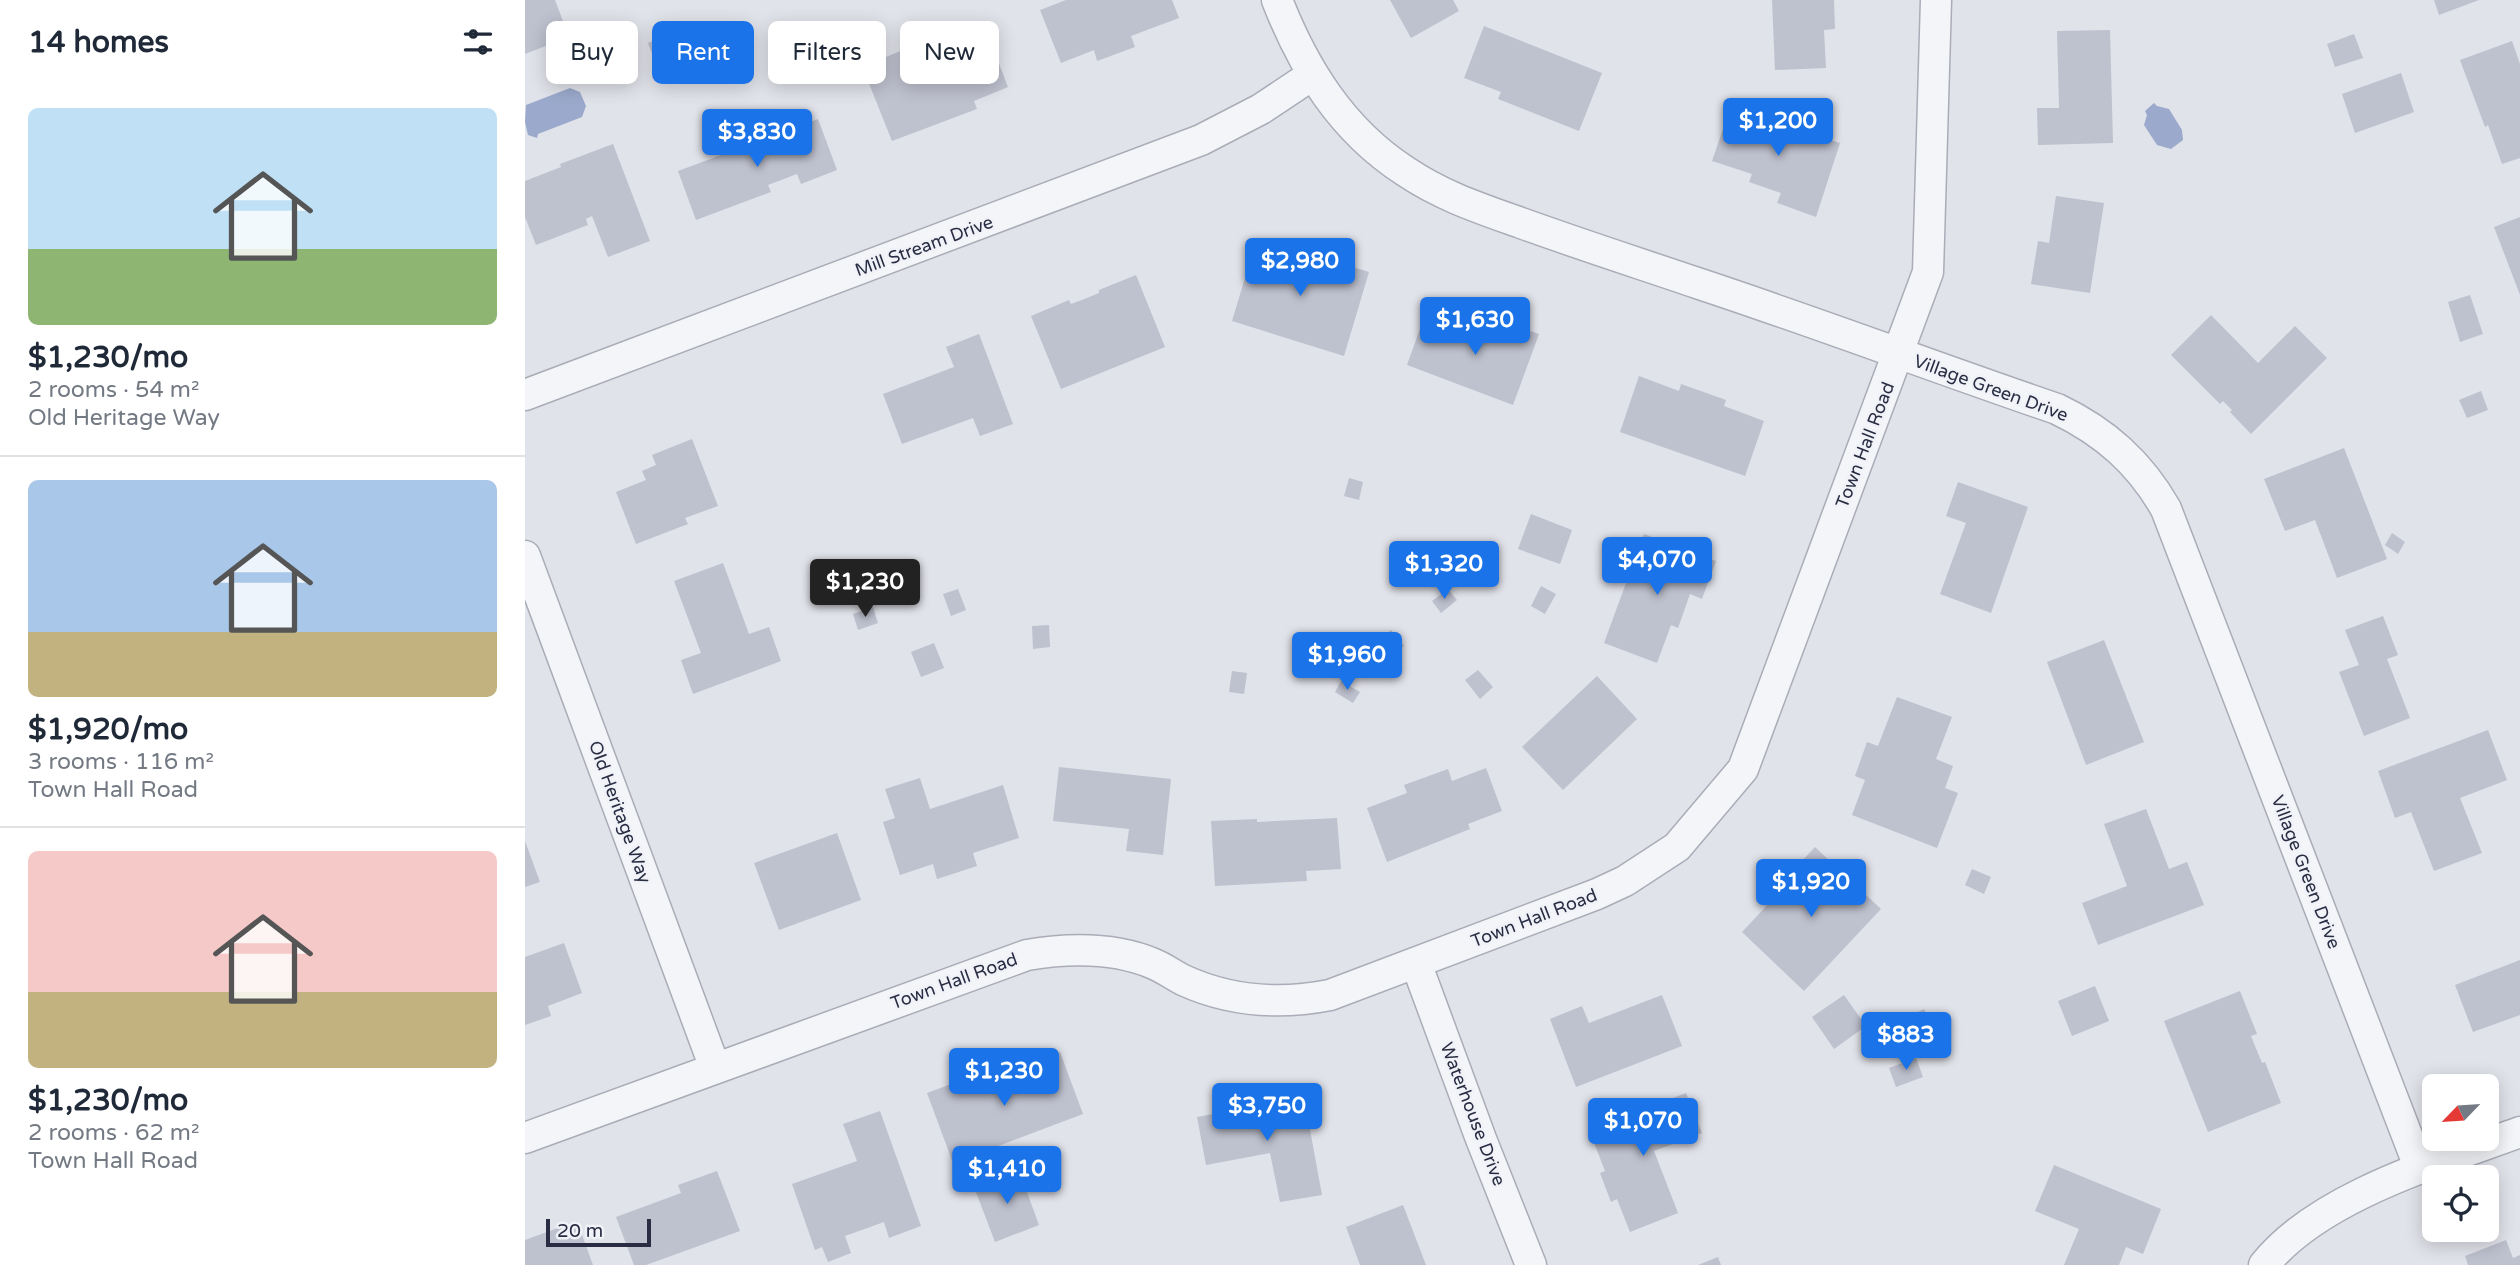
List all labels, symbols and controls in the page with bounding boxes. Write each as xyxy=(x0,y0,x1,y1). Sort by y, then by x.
chip: Buy xyxy=(546,21,638,84)
chip: Rent xyxy=(652,21,754,84)
chip: Filters xyxy=(768,21,886,84)
chip: New xyxy=(900,21,999,84)
icon: filters xyxy=(459,23,497,61)
text: 14 homes xyxy=(28,24,169,61)
pin: $1,200 xyxy=(1721,99,1835,158)
text: $1,200 xyxy=(1739,107,1817,135)
pin: $3,830 xyxy=(700,110,814,169)
text: $3,830 xyxy=(718,118,796,146)
icon: home xyxy=(200,153,326,279)
street label: Mill Stream Drive xyxy=(852,211,996,281)
pin: $2,980 xyxy=(1243,238,1357,298)
text: $2,980 xyxy=(1261,247,1339,275)
pin: $1,630 xyxy=(1418,298,1532,357)
text: $1,630 xyxy=(1436,306,1514,334)
text: $1,230/mo xyxy=(28,339,188,376)
street label: Village Green Drive xyxy=(1911,350,2071,426)
text: 2 rooms · 54 m² xyxy=(28,376,199,404)
street label: Town Hall Road xyxy=(1831,379,1899,511)
text: Old Heritage Way xyxy=(28,404,220,432)
icon: home xyxy=(200,525,326,651)
pin: $4,070 xyxy=(1600,538,1714,597)
pin: $1,320 xyxy=(1387,542,1501,601)
text: $4,070 xyxy=(1618,546,1696,574)
text: $1,320 xyxy=(1405,550,1483,578)
pin: $1,230 xyxy=(808,560,922,619)
text: $1,230 xyxy=(826,568,904,596)
pin: $1,960 xyxy=(1290,632,1404,692)
text: $1,960 xyxy=(1308,641,1386,669)
text: $1,920/mo xyxy=(28,711,188,748)
street label: Old Heritage Way xyxy=(584,738,656,887)
text: 3 rooms · 116 m² xyxy=(28,748,214,776)
text: Town Hall Road xyxy=(28,776,198,804)
street label: Village Green Drive xyxy=(2267,792,2345,952)
pin: $1,920 xyxy=(1754,860,1868,919)
text: $1,920 xyxy=(1772,868,1850,896)
street label: Town Hall Road xyxy=(1468,884,1600,952)
icon: home xyxy=(200,896,326,1022)
street label: Town Hall Road xyxy=(888,948,1020,1014)
pin: $883 xyxy=(1865,1012,1947,1072)
text: $883 xyxy=(1877,1021,1935,1049)
street label: Waterhouse Drive xyxy=(1436,1039,1510,1189)
pin: $1,230 xyxy=(947,1048,1061,1108)
text: $1,230 xyxy=(965,1057,1043,1085)
north arrow xyxy=(2422,1074,2499,1152)
map controls xyxy=(2422,1074,2499,1242)
text: $1,230/mo xyxy=(28,1082,188,1119)
pin: $3,750 xyxy=(1210,1084,1324,1143)
text: $3,750 xyxy=(1228,1092,1306,1120)
pin: $1,070 xyxy=(1586,1098,1700,1158)
text: $1,070 xyxy=(1604,1107,1682,1135)
text: 2 rooms · 62 m² xyxy=(28,1119,199,1147)
pin: $1,410 xyxy=(950,1146,1064,1206)
text: Town Hall Road xyxy=(28,1147,198,1175)
text: $1,410 xyxy=(968,1155,1046,1183)
button: locate xyxy=(2422,1165,2499,1242)
scale bar xyxy=(546,1216,651,1248)
text: 20 m xyxy=(557,1220,603,1242)

